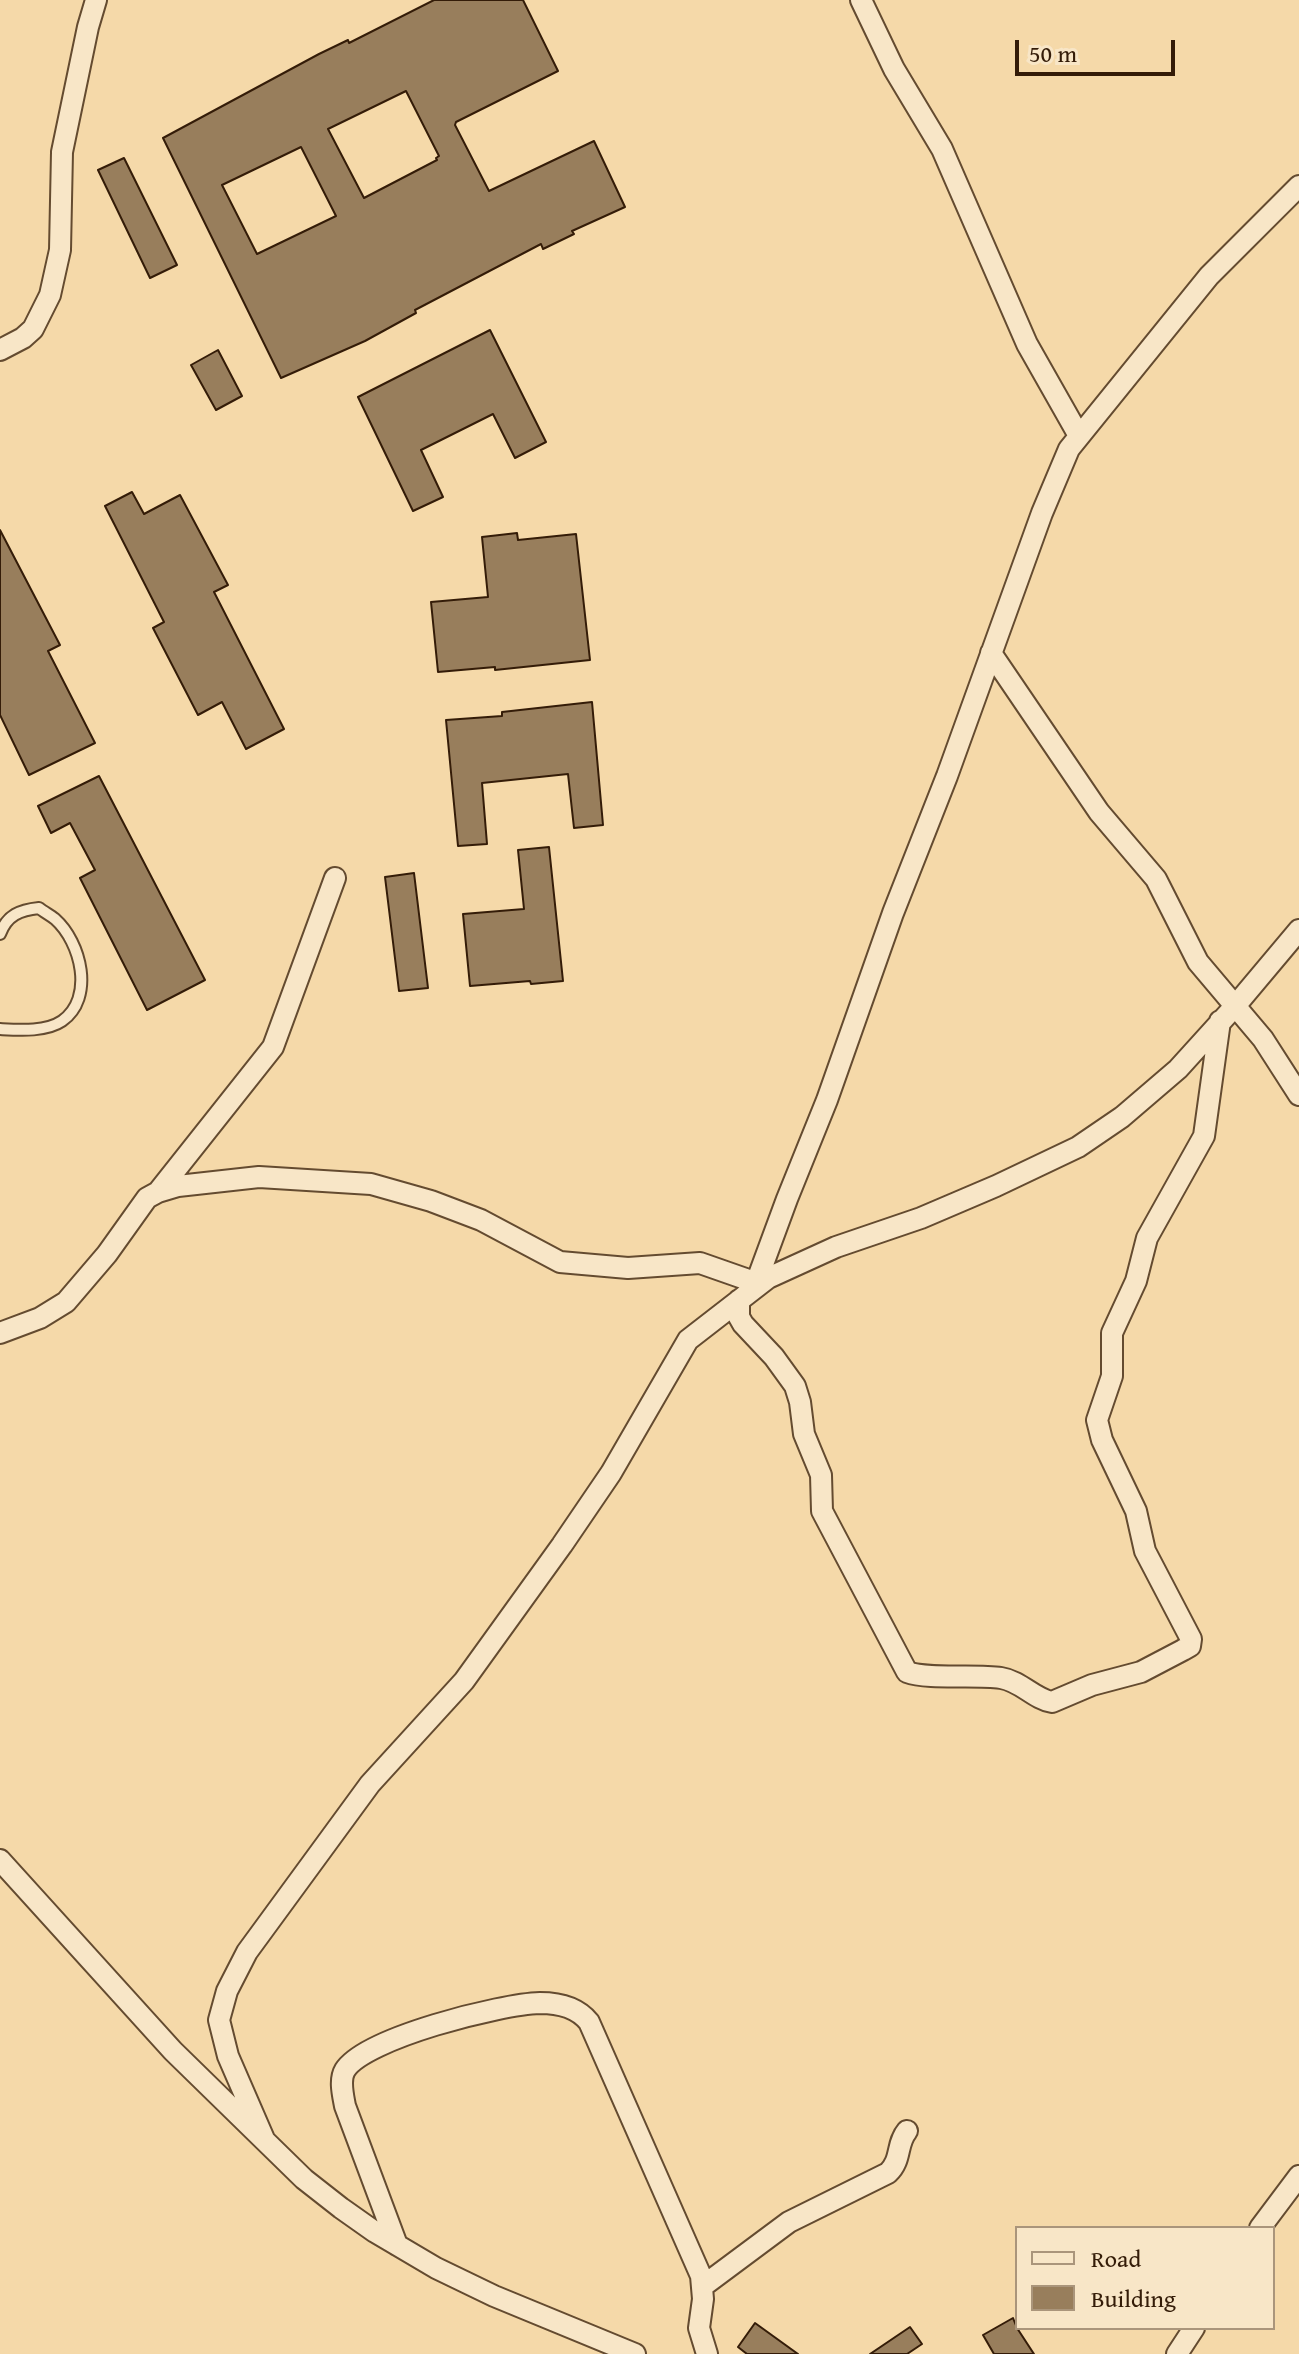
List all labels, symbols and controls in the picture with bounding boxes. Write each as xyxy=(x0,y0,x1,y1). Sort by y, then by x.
scale bar xyxy=(1019,24,1179,74)
text: 50 m xyxy=(1029,36,1077,71)
legend xyxy=(1015,2226,1275,2330)
text: Road xyxy=(1091,2241,1141,2276)
text: Building xyxy=(1091,2281,1176,2316)

